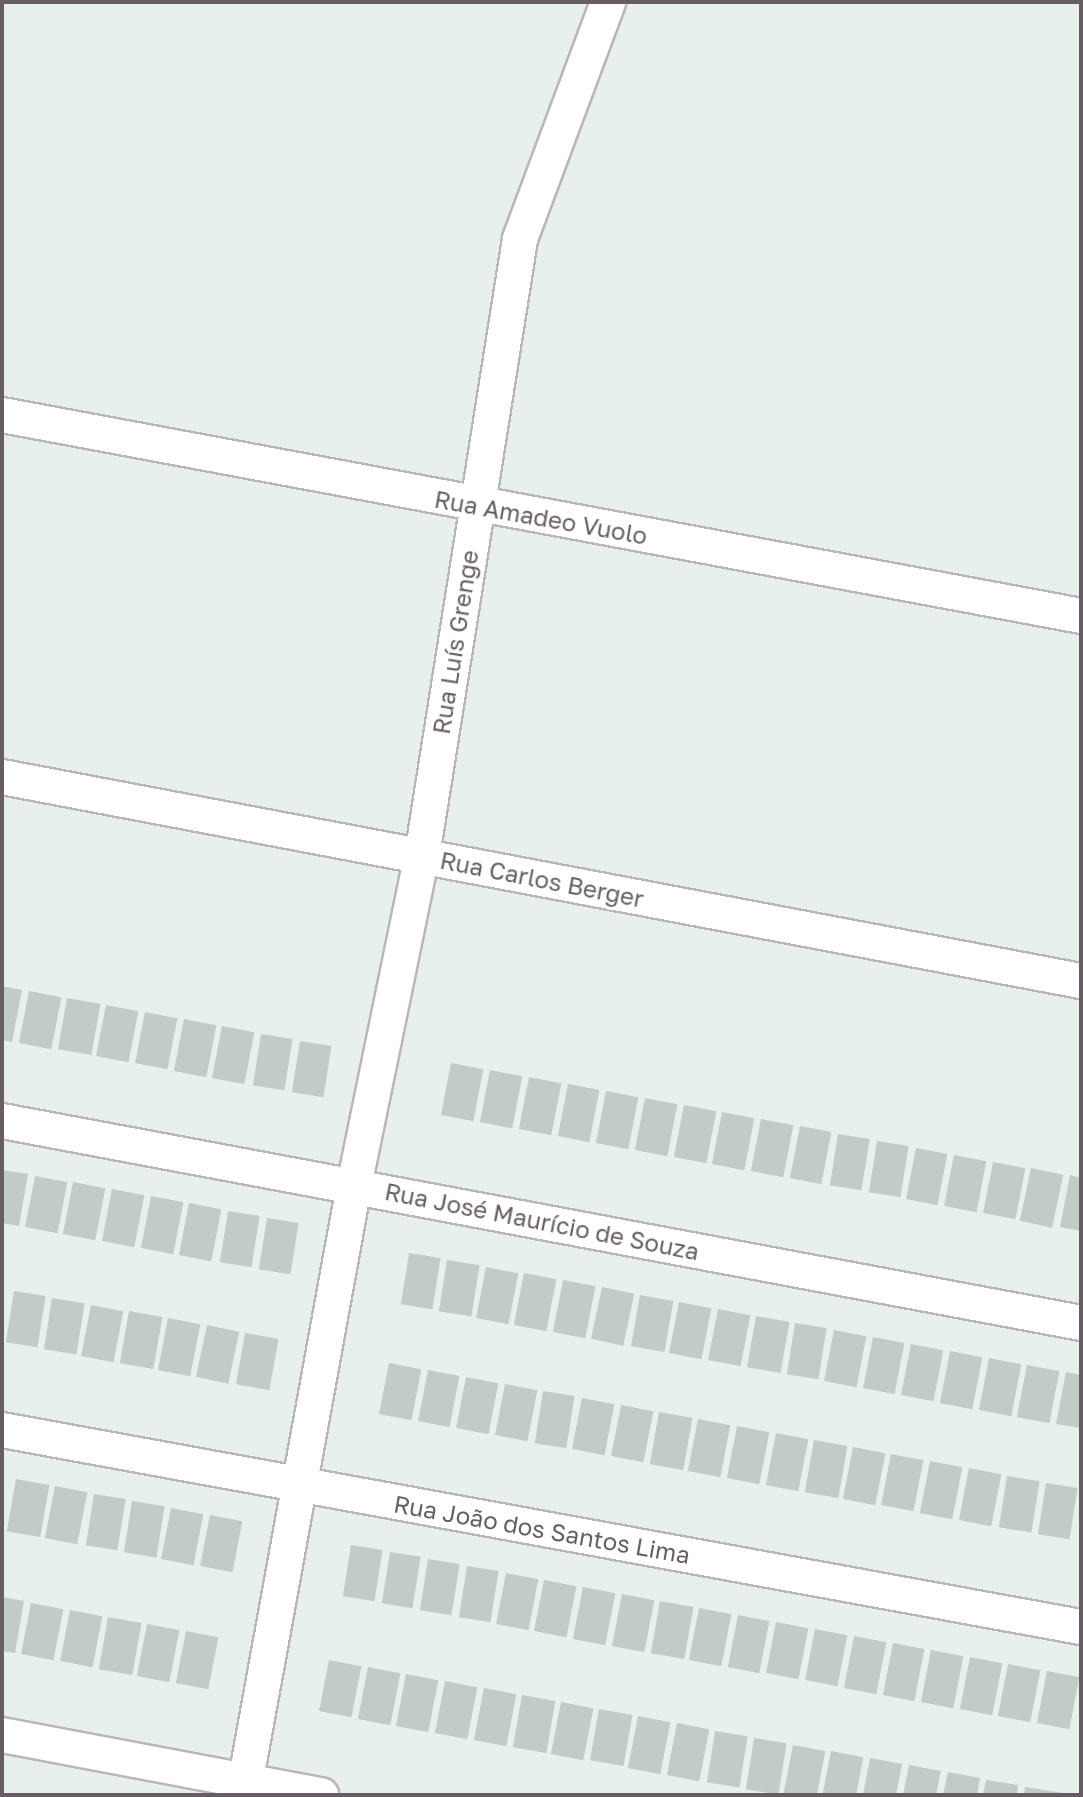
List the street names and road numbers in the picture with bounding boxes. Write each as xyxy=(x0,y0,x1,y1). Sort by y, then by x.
street label: Rua Amadeo Vuolo xyxy=(432,484,650,550)
street label: Rua Luís Grenge xyxy=(426,548,484,736)
street label: Rua Carlos Berger xyxy=(438,845,646,913)
street label: Rua José Maurício de Souza xyxy=(382,1176,702,1266)
street label: Rua João dos Santos Lima xyxy=(392,1489,692,1569)

